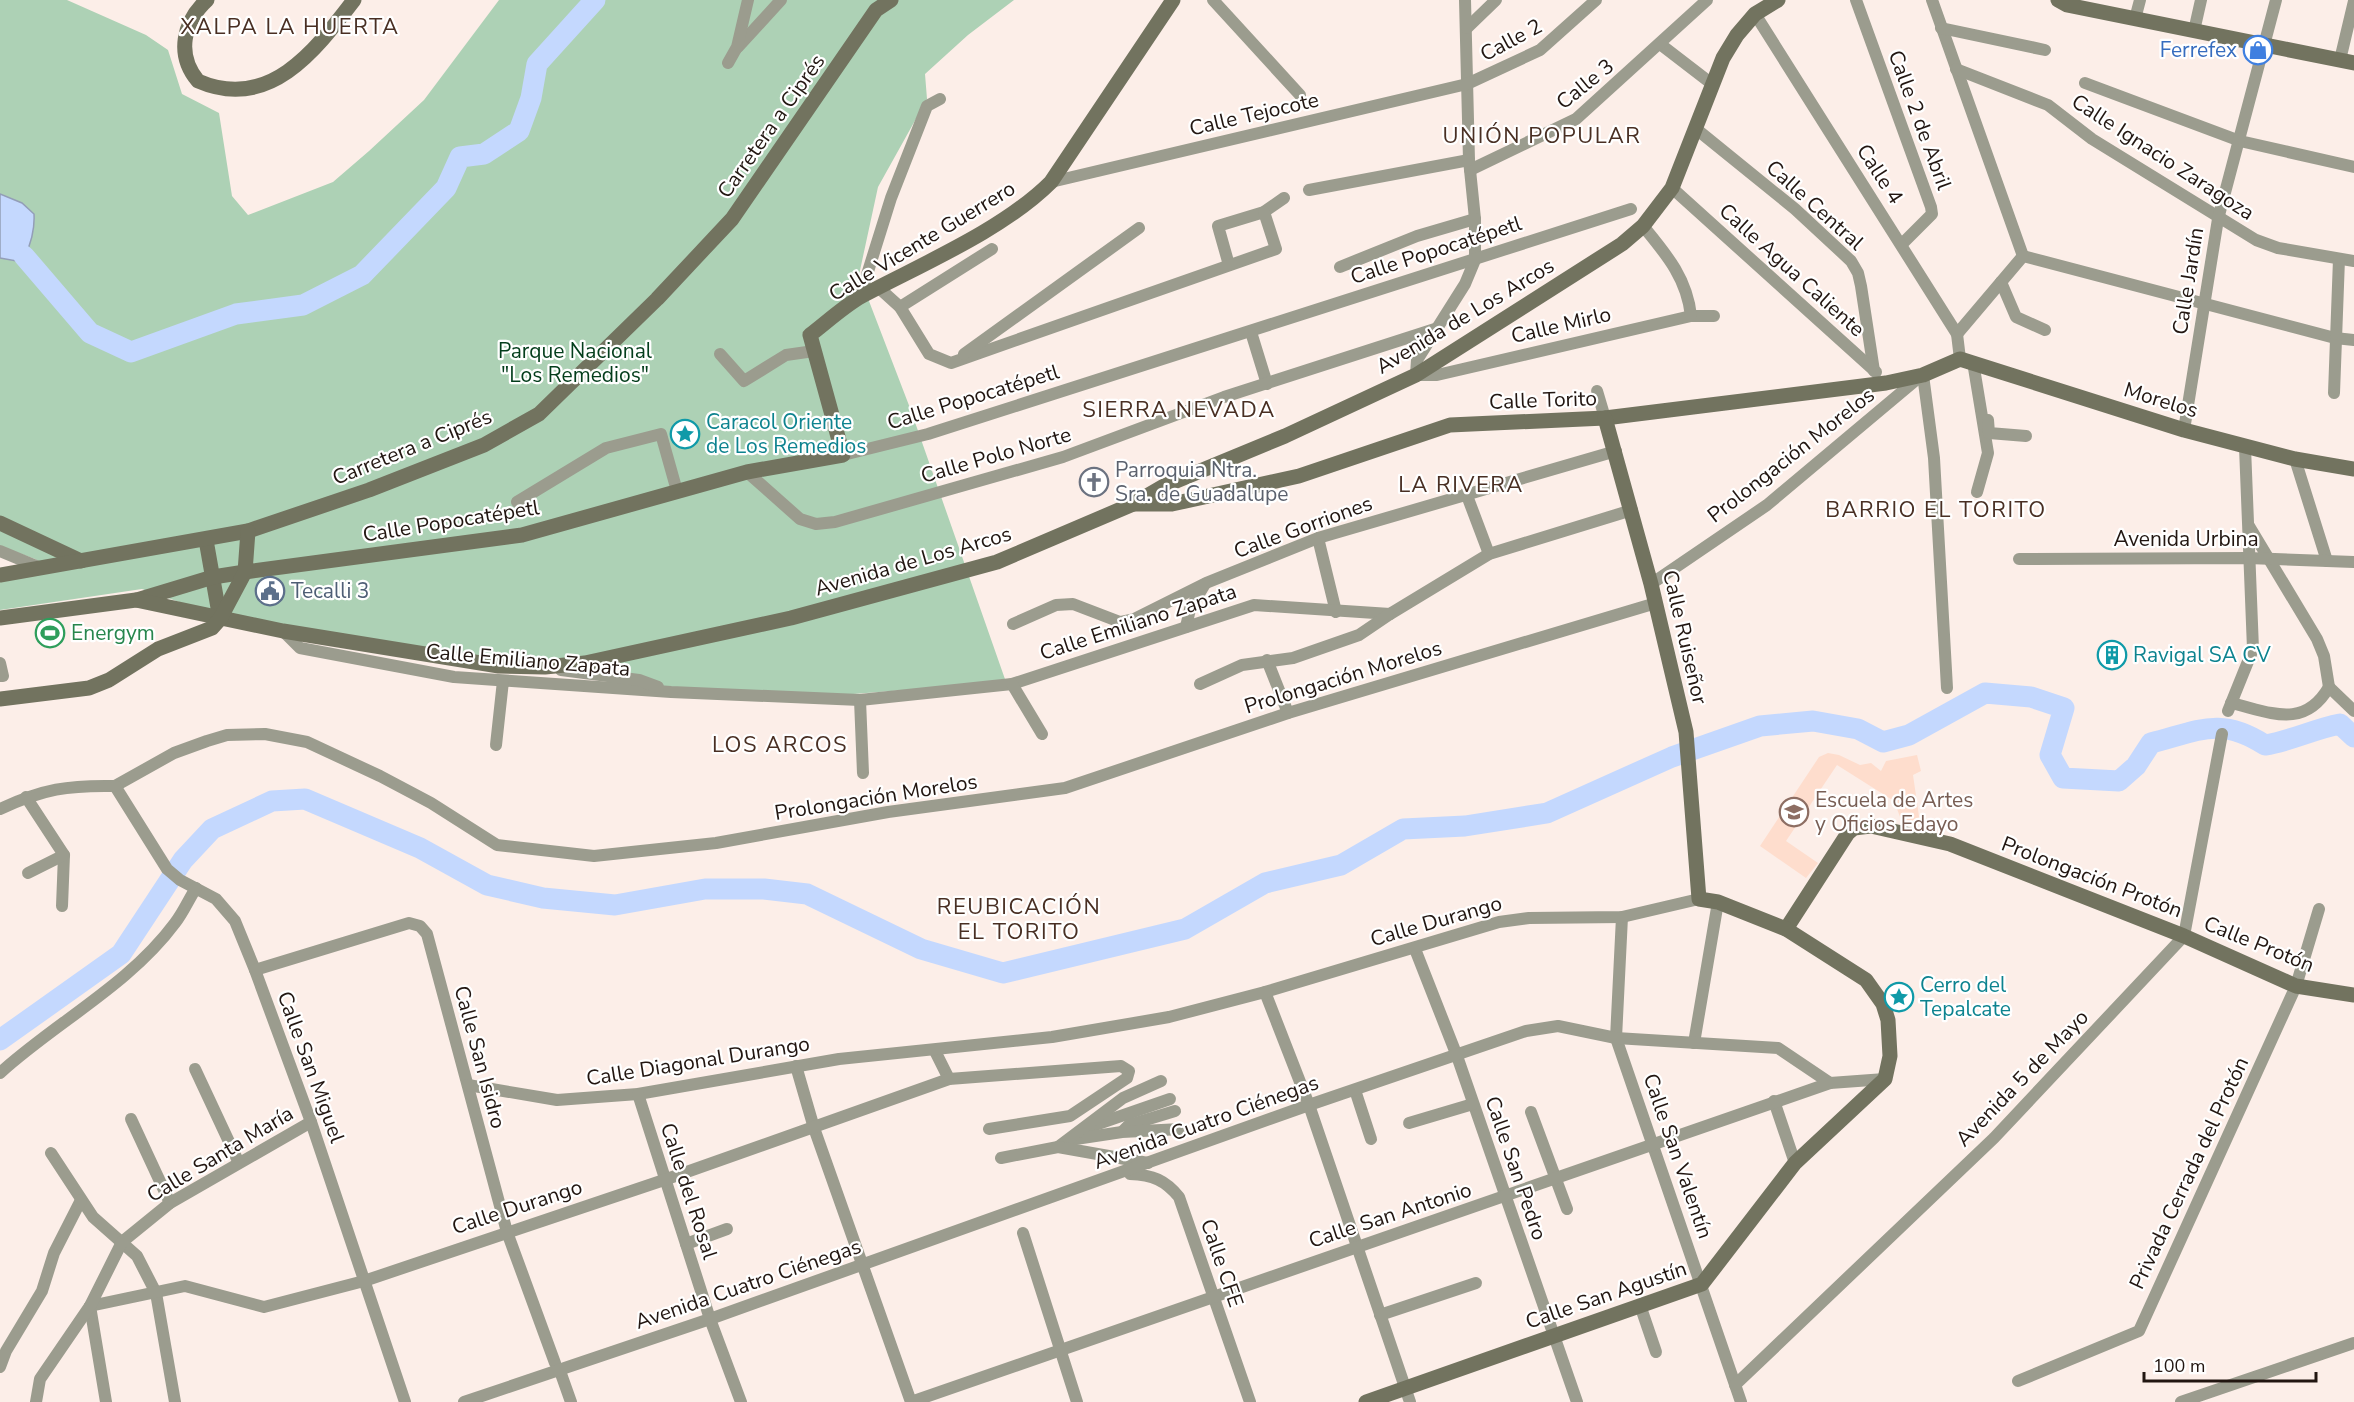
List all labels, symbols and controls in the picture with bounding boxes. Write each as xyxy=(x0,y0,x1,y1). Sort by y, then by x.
district label: XALPA LA HUERTA xyxy=(180,12,400,42)
street label: Calle 2 xyxy=(1475,12,1547,68)
shop icon: Ferrefex xyxy=(2242,34,2274,66)
place label: Ferrefex xyxy=(2160,36,2237,64)
street label: Calle 2 de Abril xyxy=(1882,46,1959,194)
street label: Carretera a Ciprés xyxy=(711,48,831,204)
street label: Calle 3 xyxy=(1550,52,1620,116)
street label: Calle Tejocote xyxy=(1186,85,1322,143)
street label: Calle Ignacio Zaragoza xyxy=(2066,87,2260,227)
district label: UNIÓN POPULAR xyxy=(1442,121,1642,151)
street label: Calle 4 xyxy=(1850,139,1910,209)
street label: Calle Central xyxy=(1760,154,1870,257)
street label: Calle Vicente Guerrero xyxy=(824,174,1020,308)
street label: Calle Agua Caliente xyxy=(1713,197,1871,343)
street label: Calle Popocatépetl xyxy=(1347,209,1526,291)
street label: Calle Jardín xyxy=(2166,225,2210,337)
street label: Avenida de Los Arcos xyxy=(1371,252,1559,380)
street label: Calle Mirlo xyxy=(1508,300,1614,350)
park label: Parque Nacional "Los Remedios" xyxy=(498,337,653,389)
street label: Calle Popocatépetl xyxy=(884,357,1063,436)
street label: Morelos xyxy=(2121,375,2201,425)
street label: Prolongación Morelos xyxy=(1702,381,1880,529)
street label: Calle Torito xyxy=(1489,384,1597,416)
district label: SIERRA NEVADA xyxy=(1082,395,1276,425)
street label: Carretera a Ciprés xyxy=(328,402,496,492)
place label: Caracol Oriente de Los Remedios xyxy=(706,408,866,460)
place icon: Caracol Oriente de Los Remedios xyxy=(669,418,701,450)
street label: Calle Polo Norte xyxy=(918,420,1074,490)
place label: Parroquia Ntra. Sra. de Guadalupe xyxy=(1115,456,1288,508)
church icon: Parroquia Ntra. Sra. de Guadalupe xyxy=(1078,466,1110,498)
district label: LA RIVERA xyxy=(1398,470,1524,500)
street label: Calle Gorriones xyxy=(1230,489,1376,565)
street label: Calle Popocatépetl xyxy=(361,493,542,549)
district label: BARRIO EL TORITO xyxy=(1825,495,2047,525)
street label: Avenida de Los Arcos xyxy=(811,520,1015,602)
street label: Avenida Urbina xyxy=(2113,525,2259,553)
street label: Calle Ruiseñor xyxy=(1656,567,1714,707)
public building icon: Tecalli 3 xyxy=(254,575,286,607)
place label: Tecalli 3 xyxy=(291,577,369,605)
street label: Calle Emiliano Zapata xyxy=(1036,577,1240,667)
sports icon: Energym xyxy=(34,617,66,649)
place label: Energym xyxy=(71,619,155,647)
street label: Prolongación Morelos xyxy=(1241,634,1445,720)
street label: Calle Emiliano Zapata xyxy=(425,637,631,683)
building icon: Ravigal SA CV xyxy=(2096,639,2128,671)
place label: Ravigal SA CV xyxy=(2133,641,2271,669)
district label: LOS ARCOS xyxy=(712,730,848,760)
street label: Prolongación Morelos xyxy=(773,767,979,827)
place label: Escuela de Artes y Oficios Edayo xyxy=(1815,786,1973,838)
school or university icon: Escuela de Artes y Oficios Edayo xyxy=(1778,796,1810,828)
street label: Prolongación Protón xyxy=(1997,830,2187,924)
street label: Calle Durango xyxy=(1367,889,1505,953)
district label: REUBICACIÓN EL TORITO xyxy=(937,892,1101,947)
street label: Calle Protón xyxy=(2200,909,2318,979)
place label: Cerro del Tepalcate xyxy=(1920,971,2011,1023)
place icon: Cerro del Tepalcate xyxy=(1883,981,1915,1013)
street label: Calle San Isidro xyxy=(447,982,513,1132)
street label: Calle San Miguel xyxy=(271,987,352,1147)
street label: Avenida 5 de Mayo xyxy=(1949,1003,2095,1153)
street label: Calle Diagonal Durango xyxy=(584,1030,812,1092)
street label: Privada Cerrada del Protón xyxy=(2123,1052,2255,1294)
street label: Avenida Cuatro Ciénegas xyxy=(1090,1068,1322,1176)
street label: Calle San Valentín xyxy=(1637,1070,1719,1242)
street label: Calle San Pedro xyxy=(1478,1092,1554,1244)
street label: Calle Santa María xyxy=(142,1099,298,1209)
street label: Calle del Rosal xyxy=(654,1119,724,1263)
street label: Calle Durango xyxy=(448,1173,586,1241)
street label: Calle San Antonio xyxy=(1305,1175,1475,1255)
street label: Calle CFE xyxy=(1194,1215,1250,1311)
street label: Avenida Cuatro Ciénegas xyxy=(631,1232,865,1336)
street label: Calle San Agustín xyxy=(1522,1254,1690,1336)
scale bar xyxy=(2144,1345,2316,1383)
text: 100 m xyxy=(2153,1354,2205,1378)

